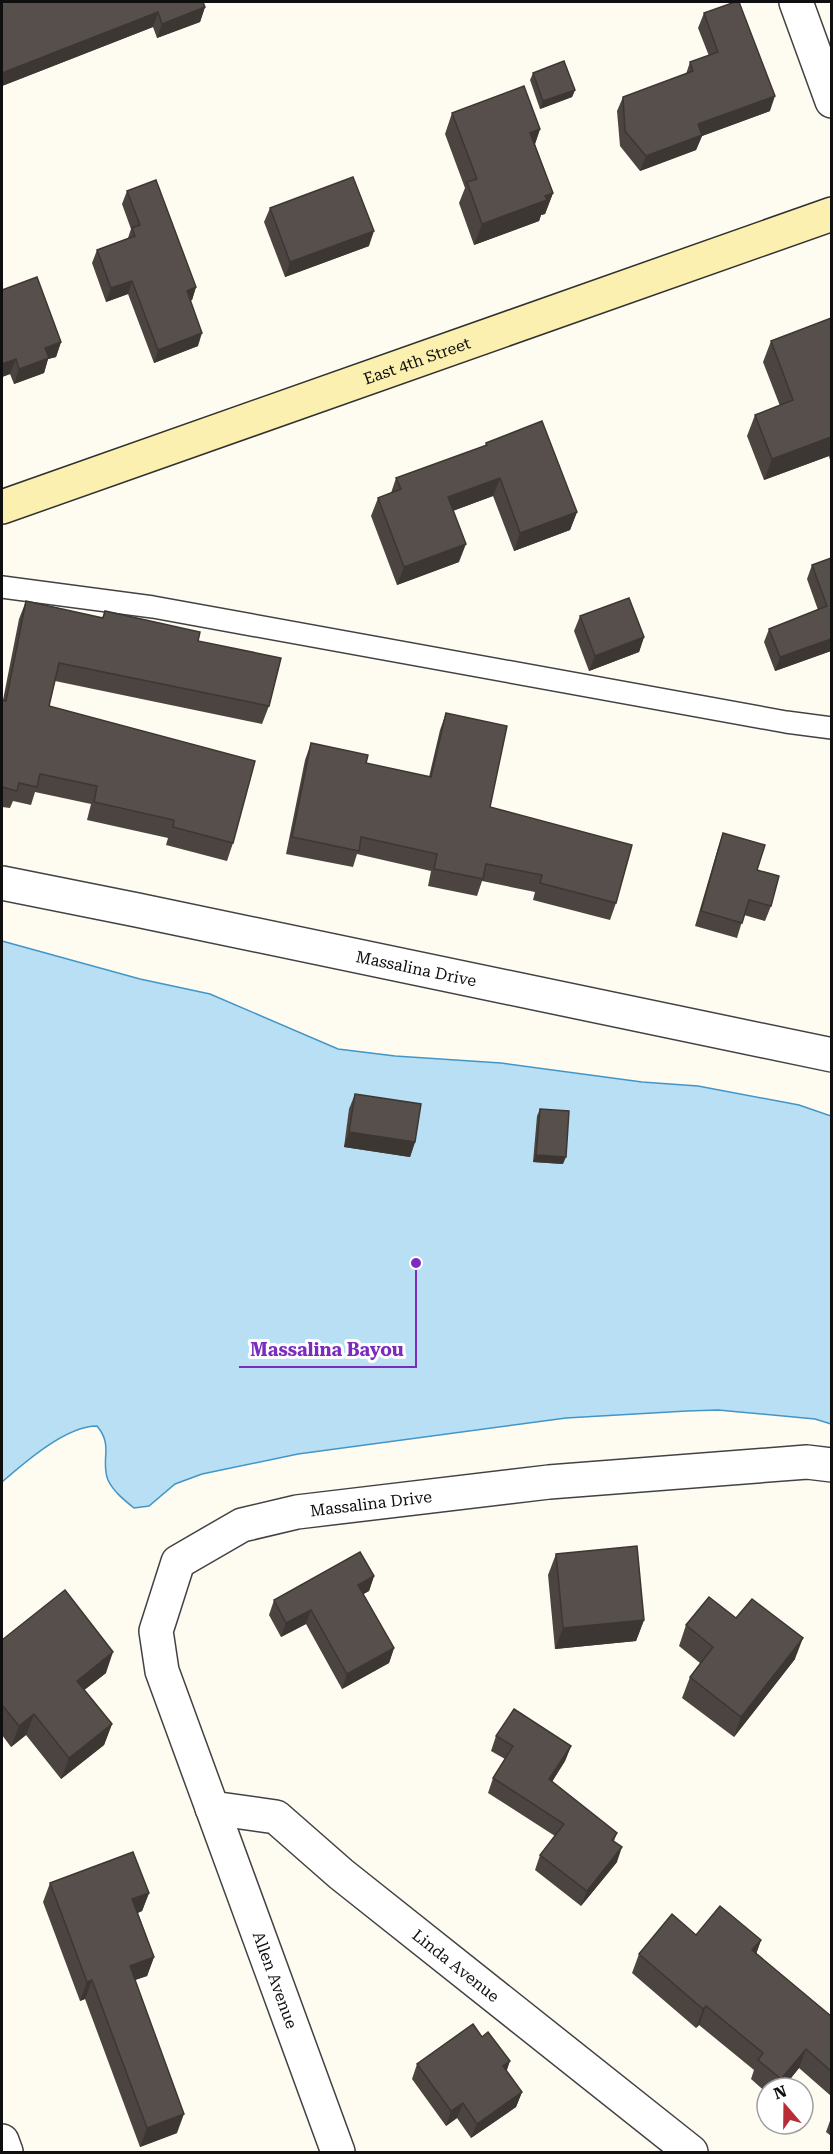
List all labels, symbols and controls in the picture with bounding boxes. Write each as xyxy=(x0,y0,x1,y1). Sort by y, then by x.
street label: East 4th Street xyxy=(361,333,473,388)
street label: Massalina Drive xyxy=(354,946,478,990)
callout: Massalina Bayou xyxy=(239,1331,416,1367)
text: Massalina Bayou xyxy=(250,1339,404,1360)
street label: Massalina Drive xyxy=(309,1486,433,1520)
street label: Linda Avenue xyxy=(409,1925,504,2006)
street label: Allen Avenue xyxy=(249,1929,301,2031)
north arrow xyxy=(755,2076,815,2136)
text: N xyxy=(771,2081,789,2103)

